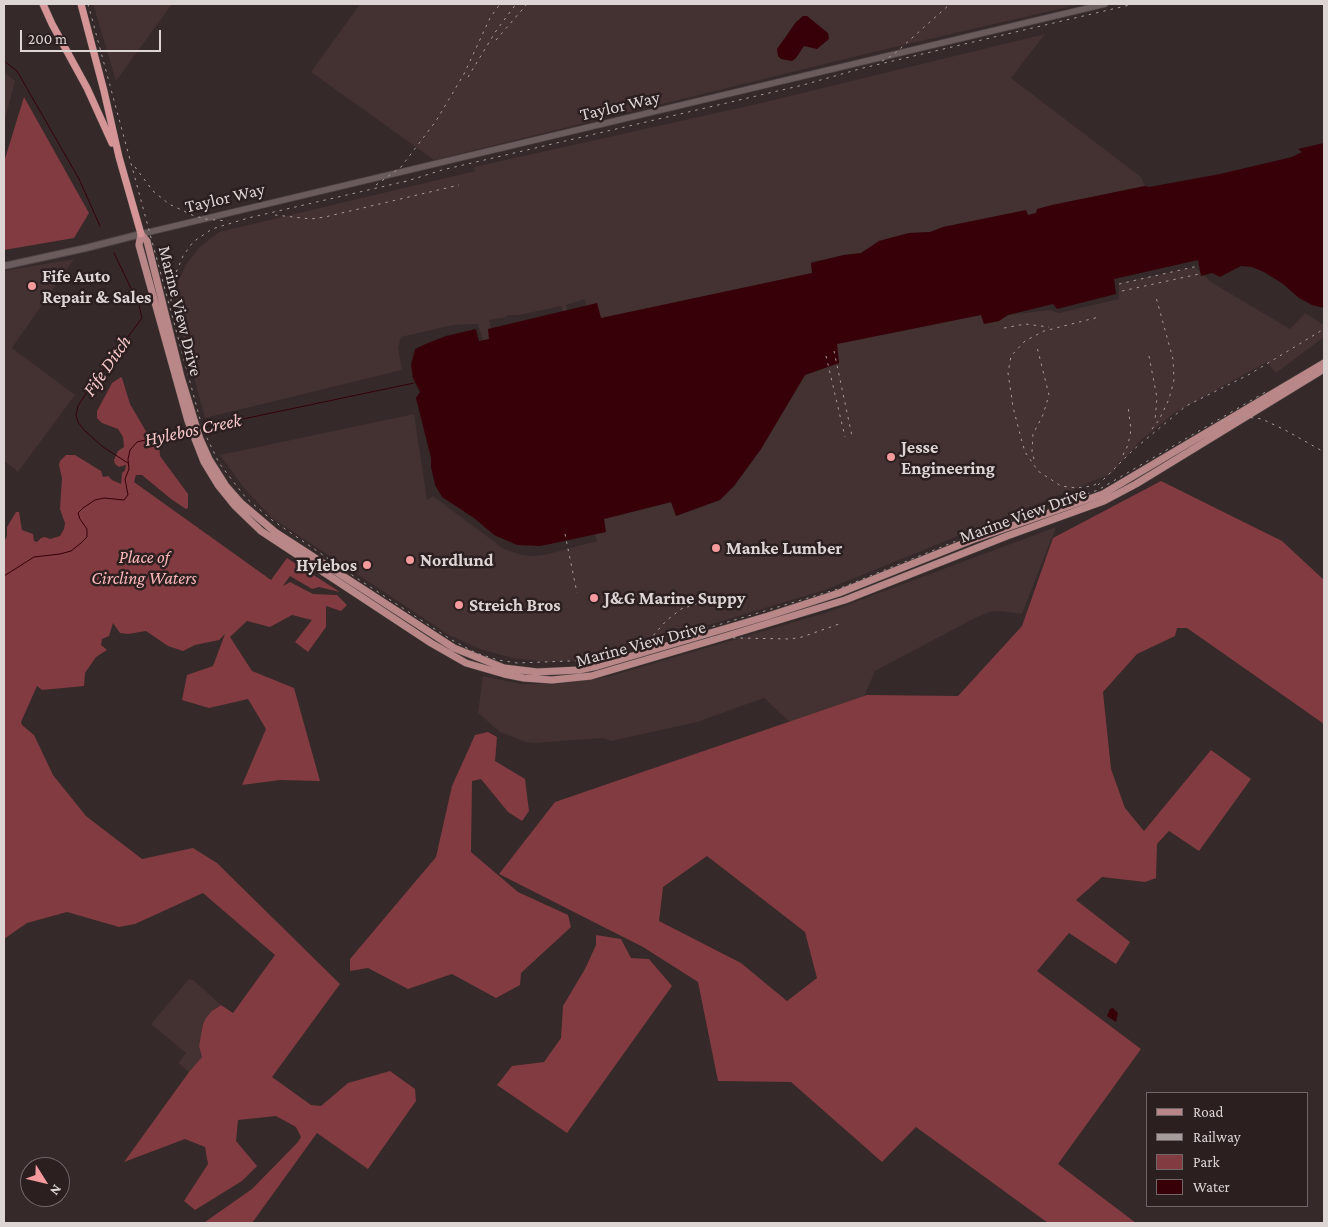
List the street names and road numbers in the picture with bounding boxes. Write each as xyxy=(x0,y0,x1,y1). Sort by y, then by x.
street label: Taylor Way xyxy=(578,86,662,126)
street label: Taylor Way xyxy=(183,178,267,218)
street label: Marine View Drive xyxy=(153,244,207,378)
street label: Marine View Drive xyxy=(957,482,1089,548)
street label: Marine View Drive xyxy=(574,616,708,672)

